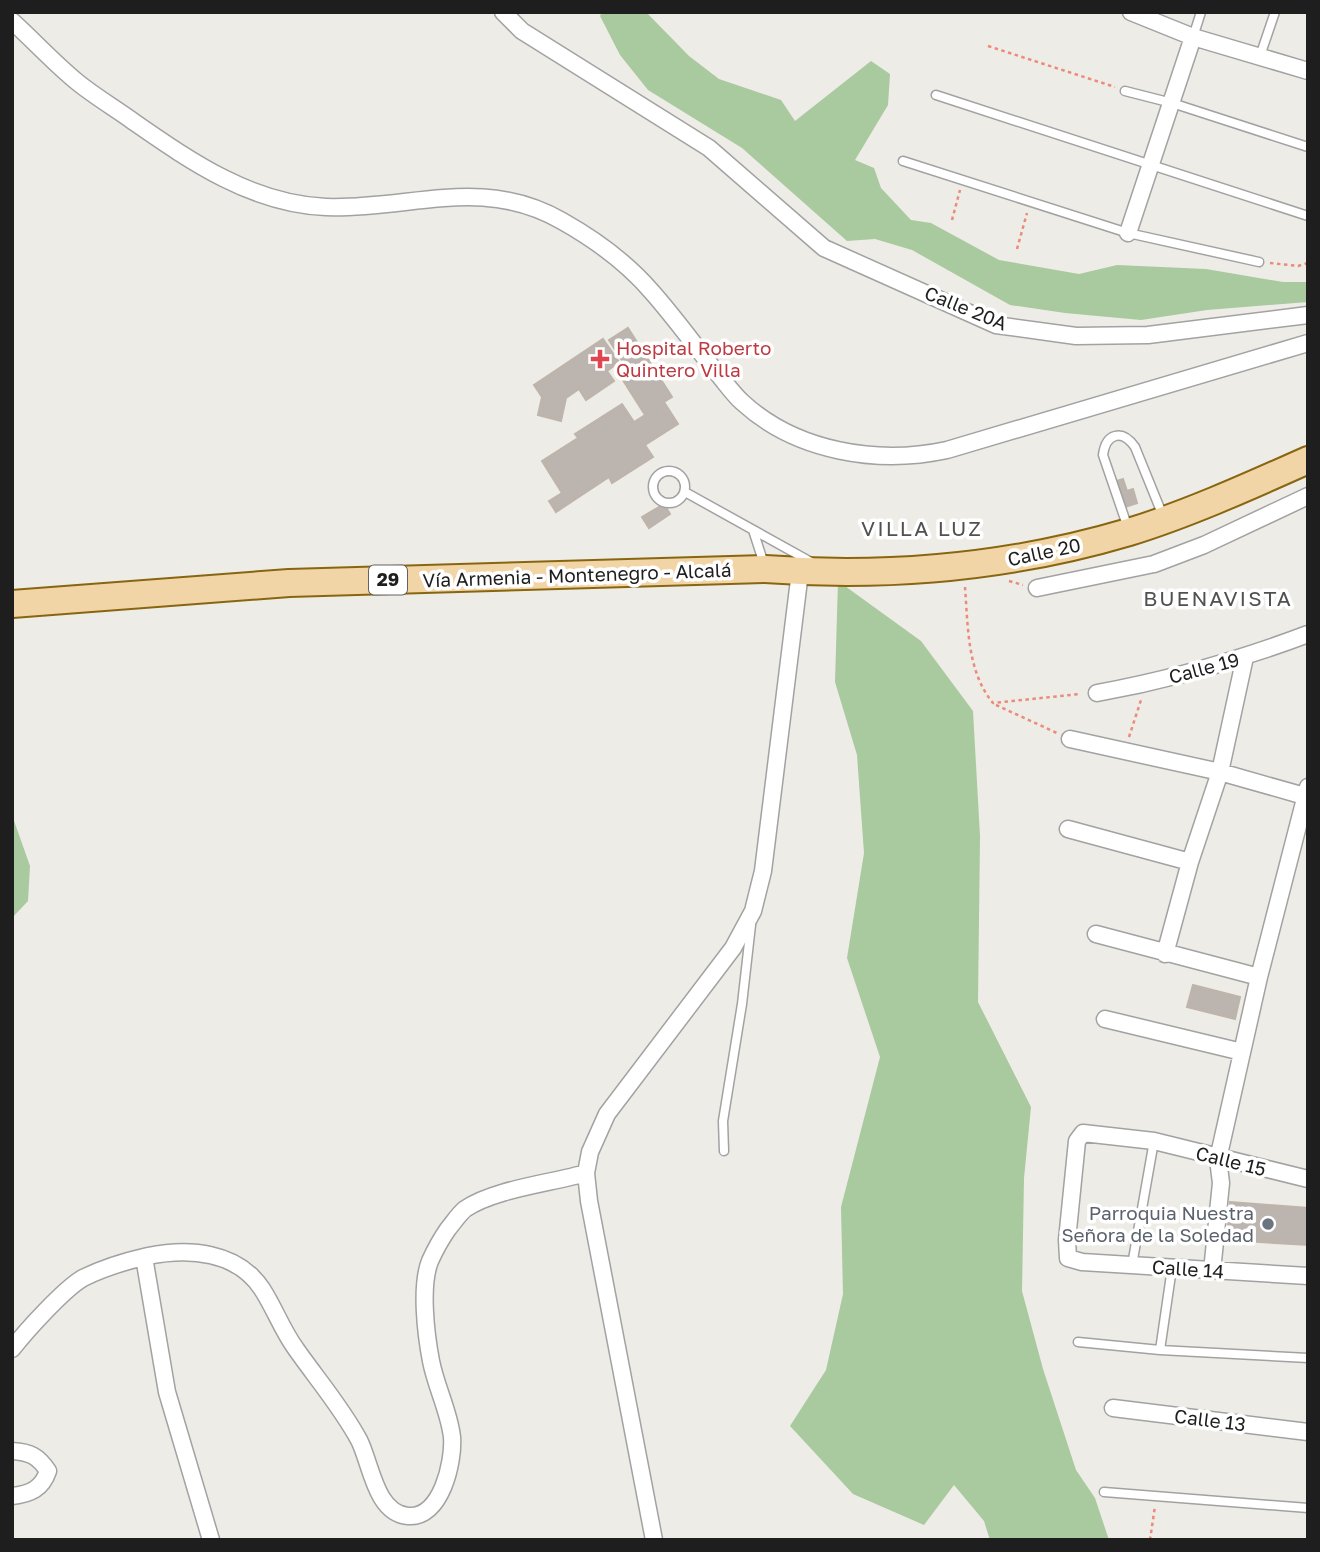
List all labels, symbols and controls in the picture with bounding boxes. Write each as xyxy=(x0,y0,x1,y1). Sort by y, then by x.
street label: Calle 20A xyxy=(922,281,1011,335)
place label: Hospital Roberto Quintero Villa xyxy=(616,336,771,381)
marker: Hospital Roberto Quintero Villa xyxy=(590,349,610,369)
district label: VILLA LUZ xyxy=(861,515,983,541)
street label: Calle 20 xyxy=(1005,533,1083,570)
street label: Vía Armenia - Montenegro - Alcalá xyxy=(422,558,732,591)
road number: 29 xyxy=(369,566,407,594)
district label: BUENAVISTA xyxy=(1143,585,1293,611)
street label: Calle 19 xyxy=(1166,647,1242,688)
street label: Calle 15 xyxy=(1194,1141,1269,1180)
place label: Parroquia Nuestra Señora de la Soledad xyxy=(1061,1201,1254,1246)
marker: Parroquia Nuestra Señora de la Soledad xyxy=(1260,1216,1276,1232)
street label: Calle 14 xyxy=(1151,1255,1225,1282)
street label: Calle 13 xyxy=(1173,1404,1247,1435)

